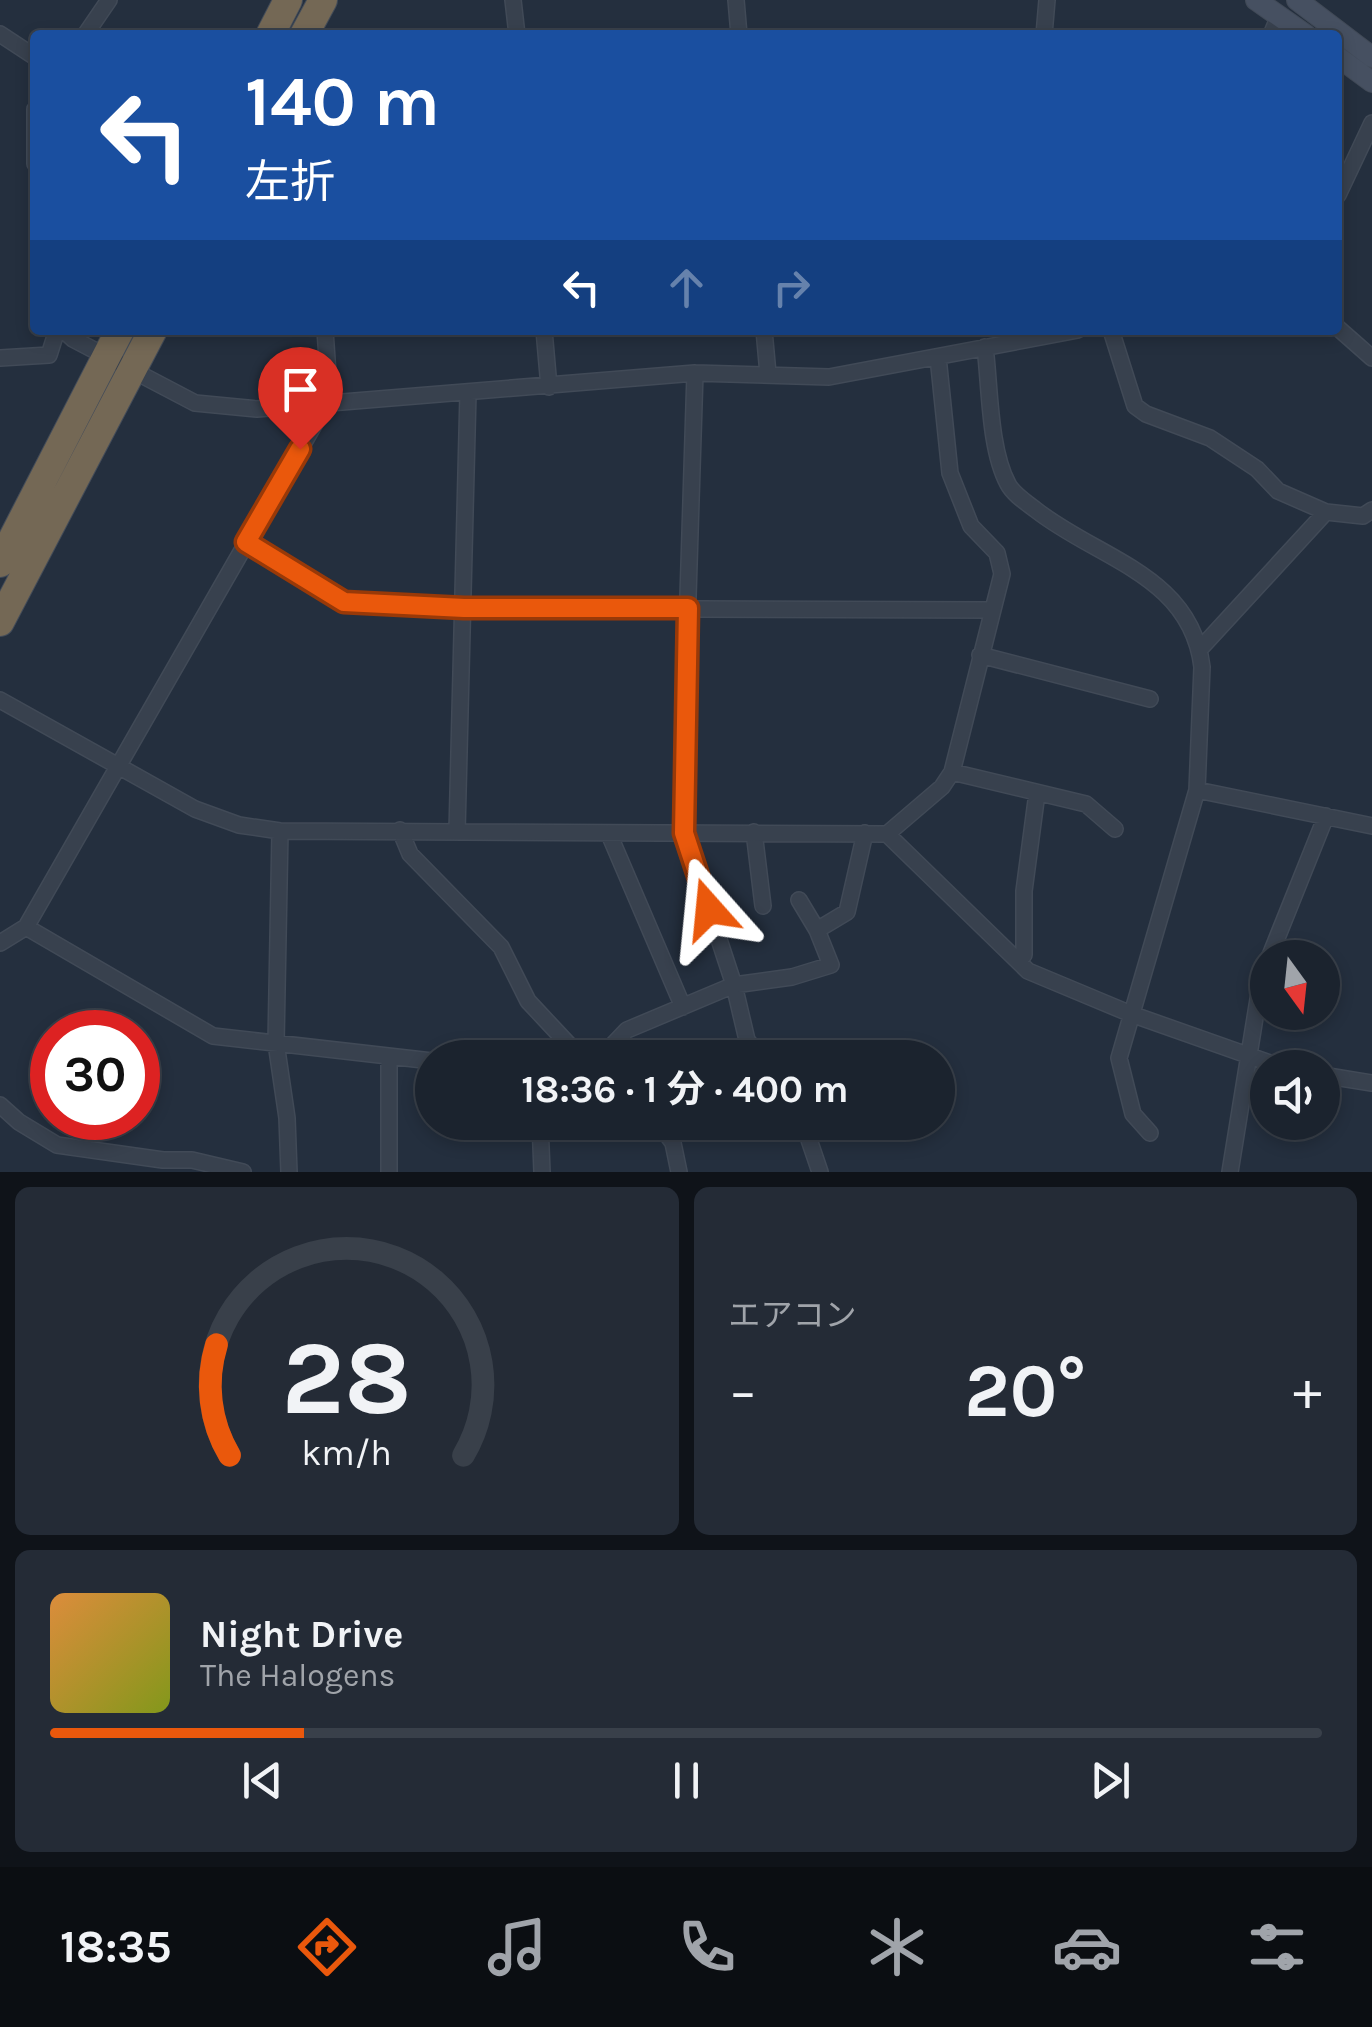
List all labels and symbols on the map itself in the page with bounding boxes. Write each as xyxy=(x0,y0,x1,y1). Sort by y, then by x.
pin xyxy=(258,347,343,450)
position arrow xyxy=(657,857,761,961)
north arrow xyxy=(1250,940,1340,1030)
speed limit sign: 30 xyxy=(30,1010,160,1140)

